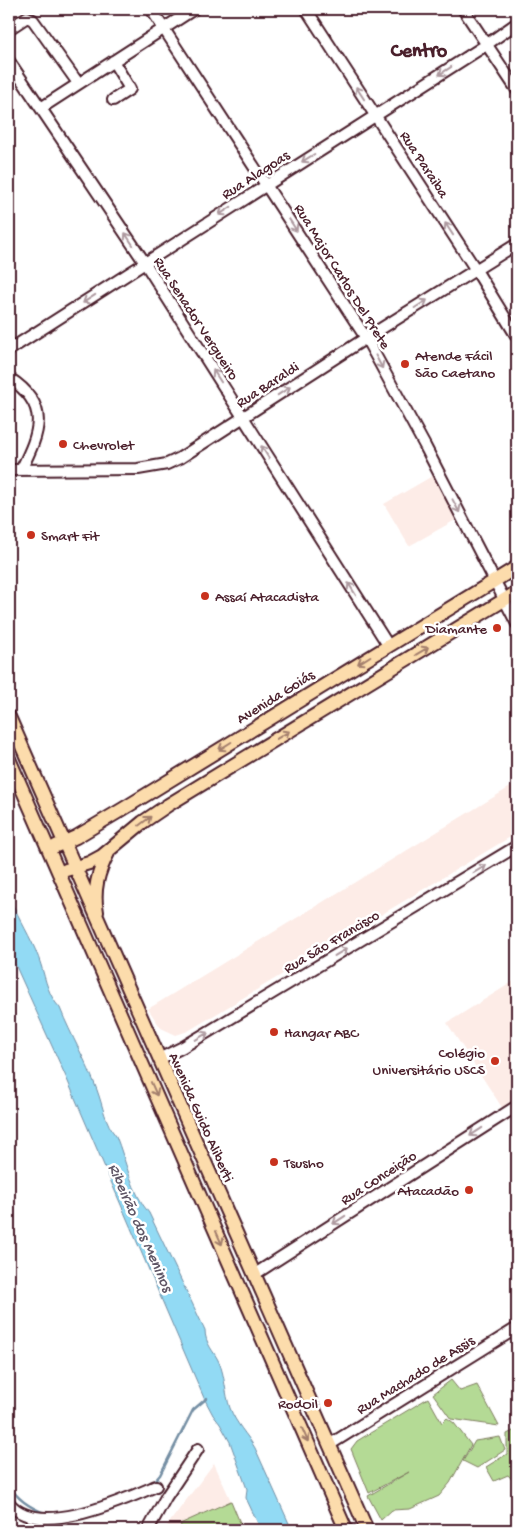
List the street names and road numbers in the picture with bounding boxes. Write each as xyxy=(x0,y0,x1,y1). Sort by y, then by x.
street label: Rua Paraiba xyxy=(395,128,452,203)
street label: Rua Alagoas xyxy=(219,147,294,204)
street label: Rua Major Carlos Del Prete xyxy=(289,201,394,353)
street label: Rua Senador Vergueiro xyxy=(149,254,242,384)
street label: Rua Baraldi xyxy=(233,359,303,413)
street label: Avenida Goiás xyxy=(234,666,319,729)
street label: Rua São Francisco xyxy=(281,907,383,978)
street label: Avenida Guido Aliberti xyxy=(164,1050,237,1185)
street label: Rua Conceição xyxy=(338,1147,421,1210)
street label: Rua Machado de Assis xyxy=(354,1332,479,1419)

